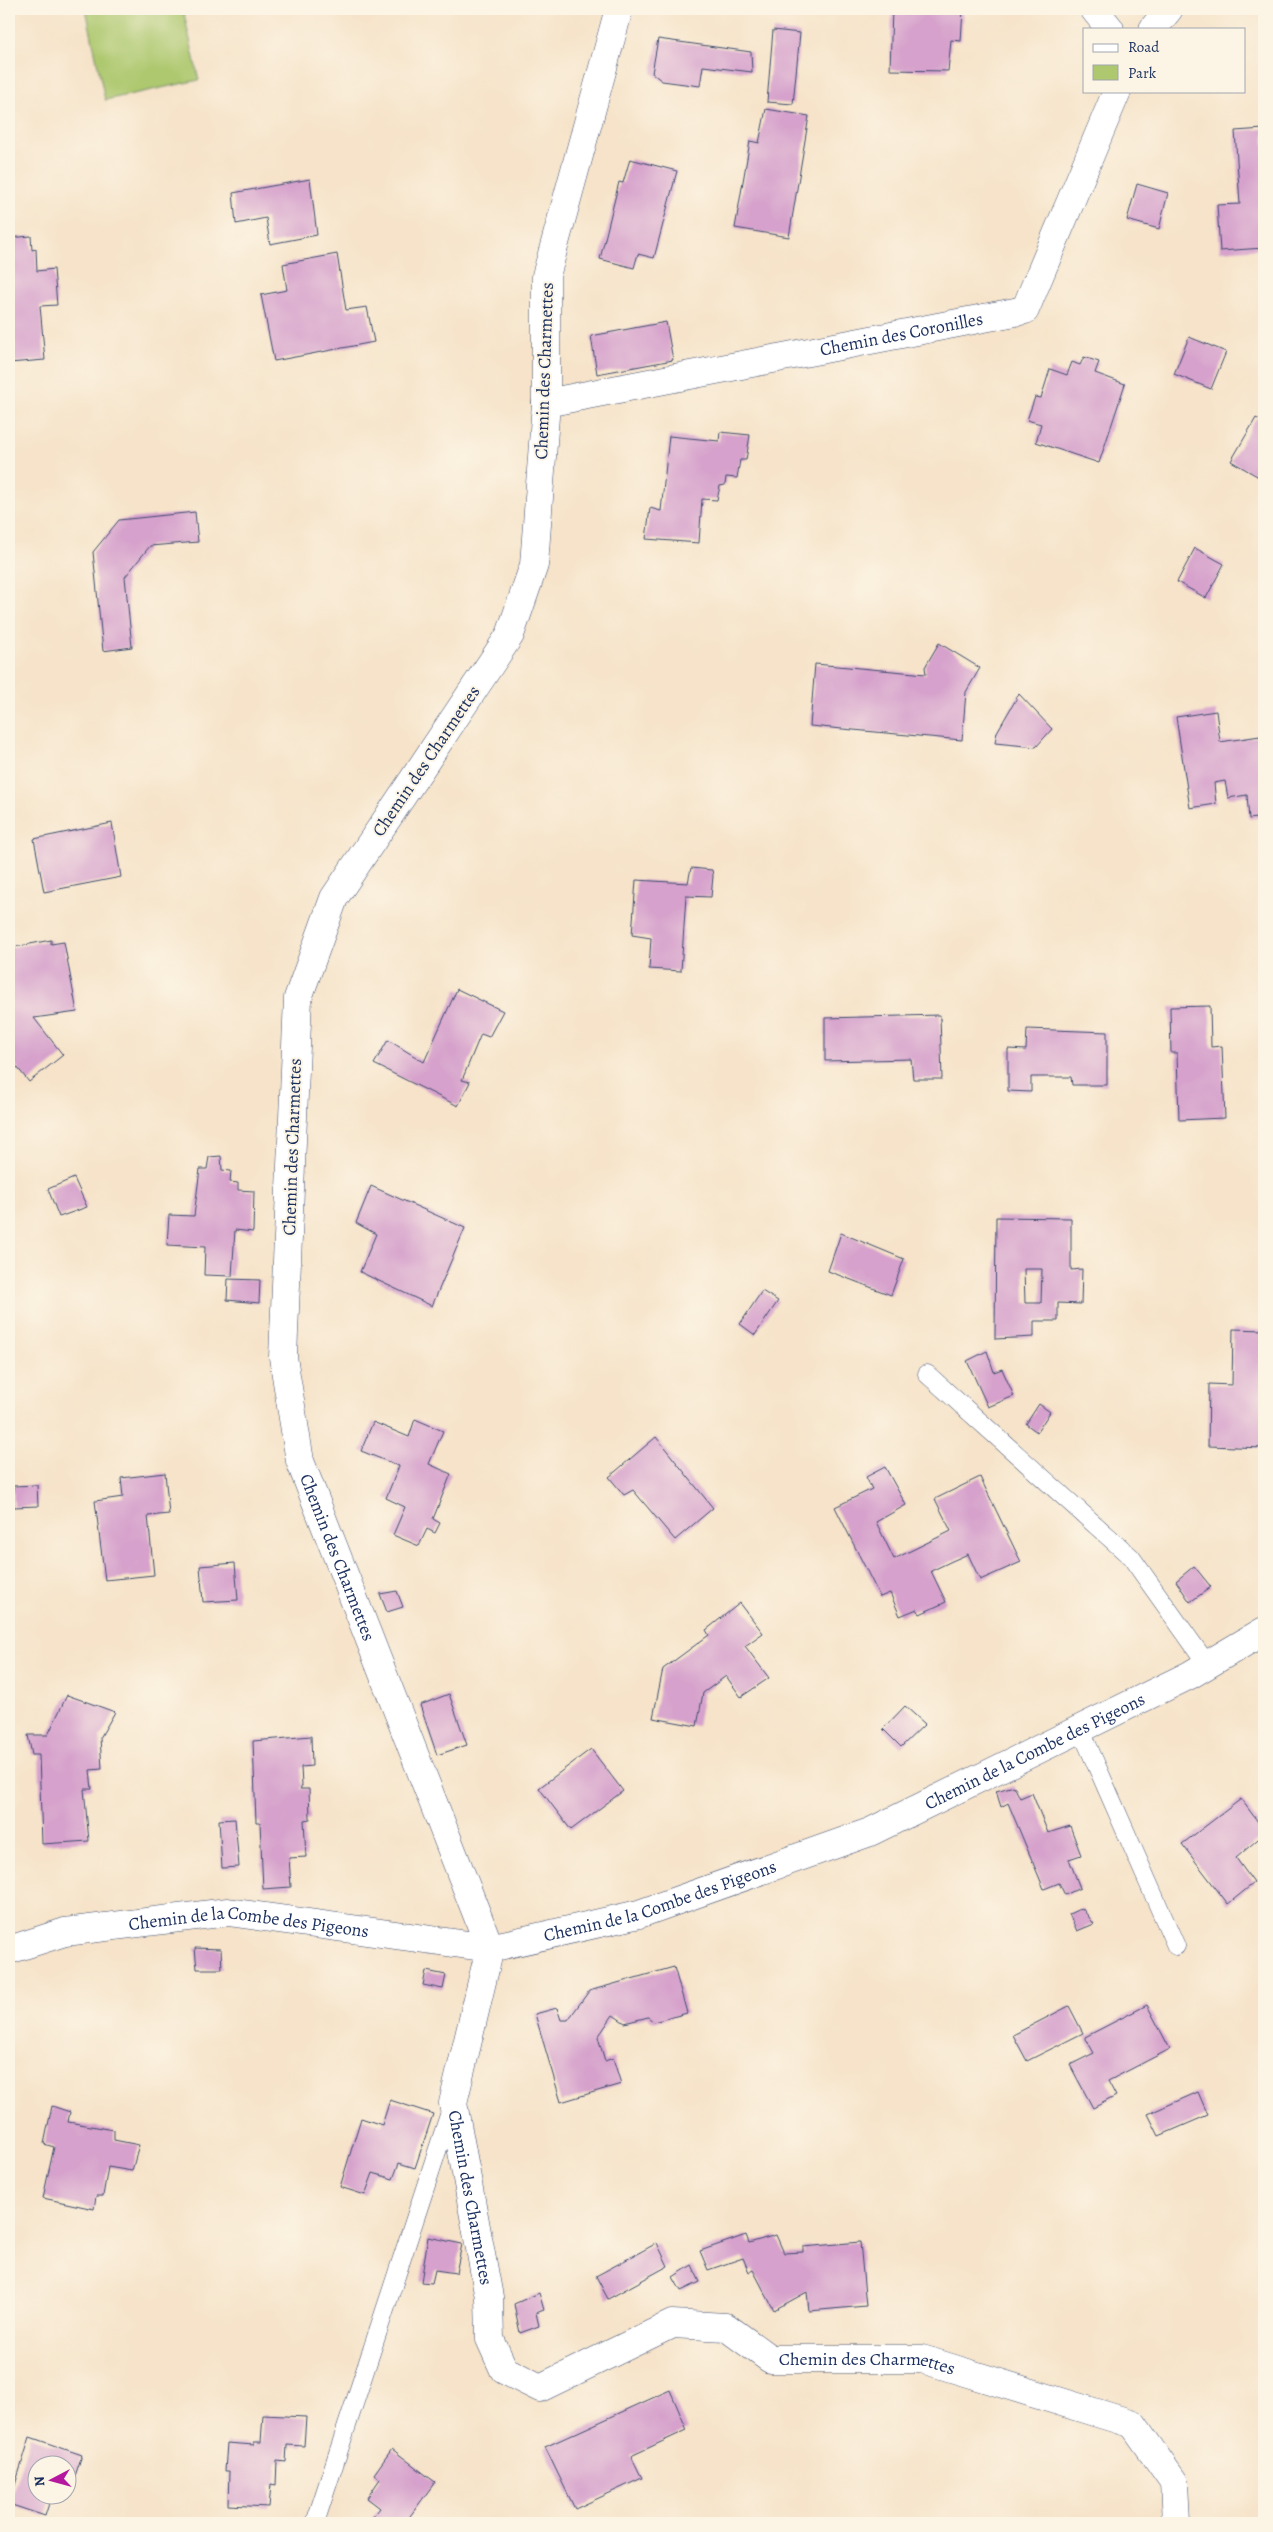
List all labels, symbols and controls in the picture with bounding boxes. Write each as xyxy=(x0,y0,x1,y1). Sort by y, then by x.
legend xyxy=(1083,28,1246,92)
text: Road xyxy=(1128,37,1160,57)
text: Park xyxy=(1128,63,1157,83)
street label: Chemin des Charmettes xyxy=(529,282,559,460)
street label: Chemin des Coronilles xyxy=(818,306,985,362)
street label: Chemin des Charmettes xyxy=(366,681,486,841)
street label: Chemin des Charmettes xyxy=(277,1058,307,1236)
street label: Chemin des Charmettes xyxy=(294,1470,381,1644)
street label: Chemin de la Combe des Pigeons xyxy=(921,1687,1149,1815)
street label: Chemin de la Combe des Pigeons xyxy=(541,1854,780,1947)
street label: Chemin de la Combe des Pigeons xyxy=(127,1900,371,1943)
street label: Chemin des Charmettes xyxy=(443,2108,499,2287)
street label: Chemin des Charmettes xyxy=(779,2347,958,2381)
north arrow xyxy=(28,2454,78,2504)
text: N xyxy=(30,2475,50,2487)

